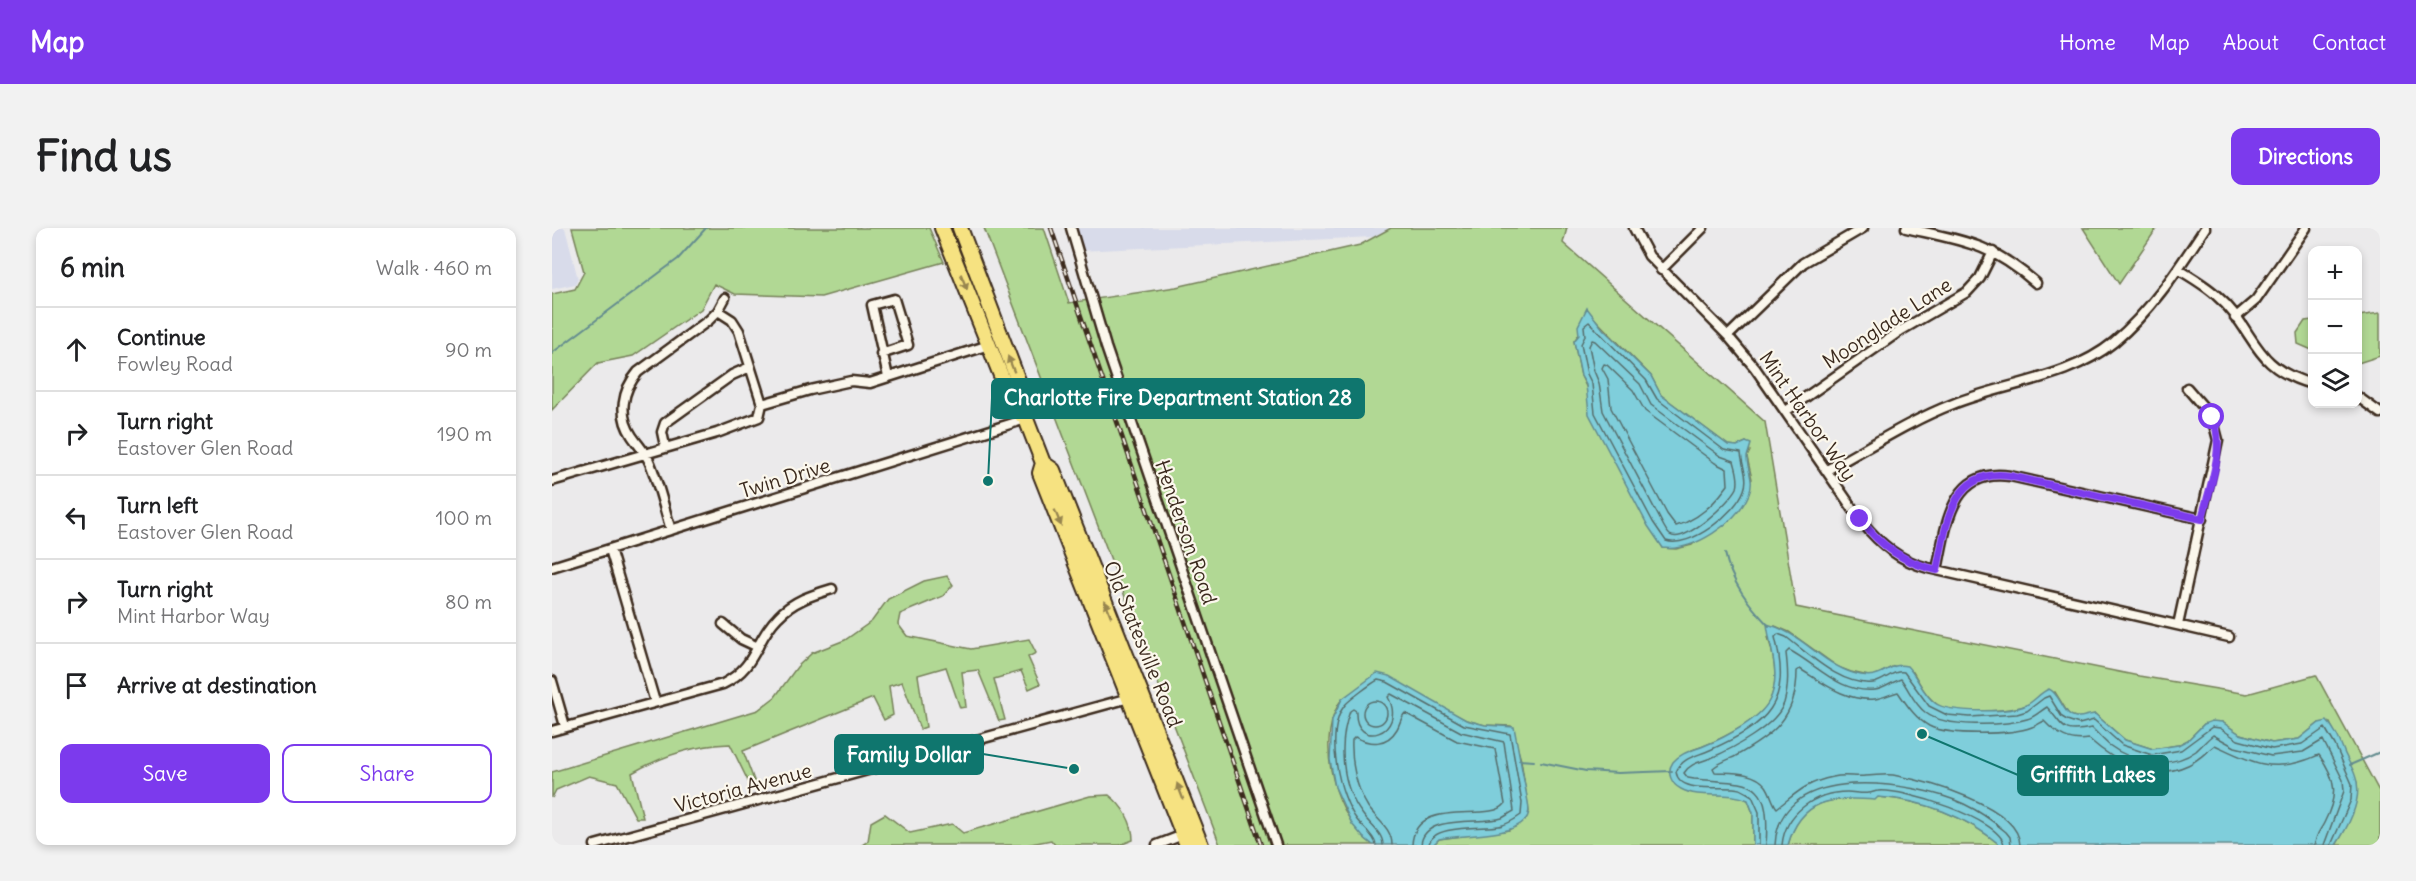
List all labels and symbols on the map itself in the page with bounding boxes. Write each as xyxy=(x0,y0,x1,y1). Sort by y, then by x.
street label: Moonglade Lane xyxy=(1818,272,1956,374)
one-way arrow xyxy=(959,274,969,292)
street label: Mint Harbor Way xyxy=(1754,346,1862,485)
one-way arrow xyxy=(1006,355,1015,373)
callout: Charlotte Fire Department Station 28 xyxy=(992,379,1364,418)
text: Charlotte Fire Department Station 28 xyxy=(1004,384,1352,411)
route start xyxy=(2198,403,2224,429)
street label: Twin Drive xyxy=(737,452,833,503)
street label: Henderson Road xyxy=(1150,456,1223,607)
route end xyxy=(1846,505,1872,531)
one-way arrow xyxy=(1053,509,1063,527)
street label: Old Statesville Road xyxy=(1099,557,1188,731)
one-way arrow xyxy=(1103,600,1112,618)
callout: Family Dollar xyxy=(835,735,983,774)
text: Family Dollar xyxy=(847,741,972,768)
callout: Griffith Lakes xyxy=(2018,756,2168,795)
street label: Victoria Avenue xyxy=(672,757,814,818)
text: Griffith Lakes xyxy=(2030,761,2156,788)
one-way arrow xyxy=(1175,781,1185,799)

